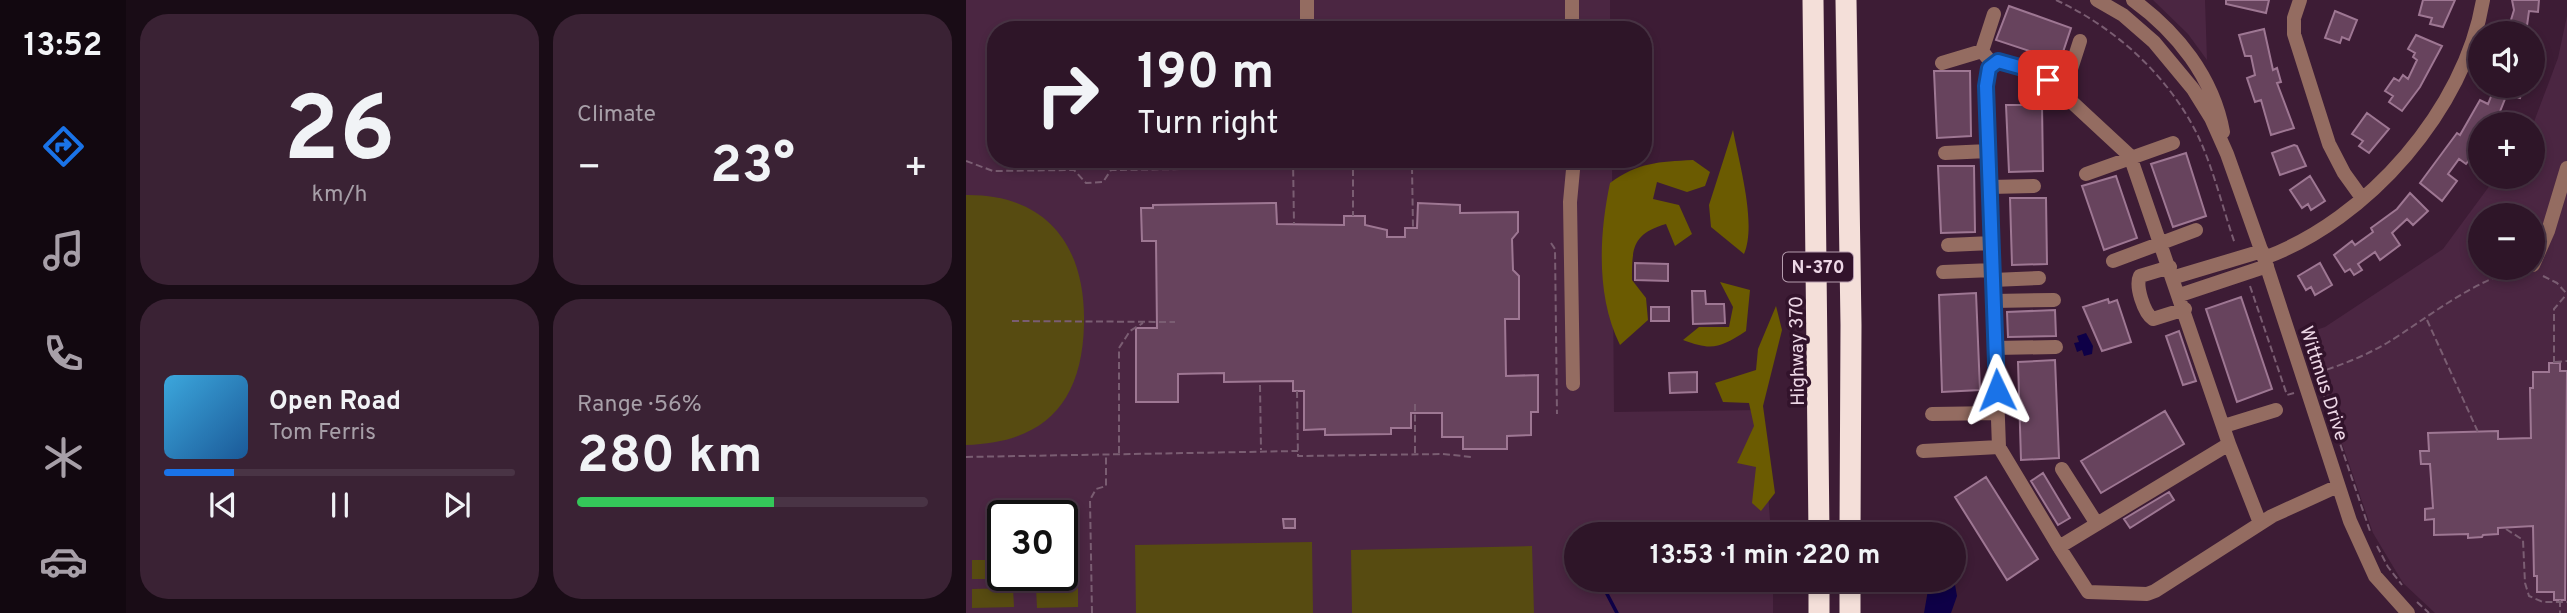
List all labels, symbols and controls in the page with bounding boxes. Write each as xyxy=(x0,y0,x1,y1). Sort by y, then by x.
map controls xyxy=(2468,21,2545,280)
button: sound xyxy=(2468,21,2545,98)
text: 13:52 xyxy=(24,27,102,67)
text: 190 m xyxy=(1137,44,1274,106)
icon: right xyxy=(1022,49,1113,140)
pin xyxy=(2018,50,2078,110)
icon: arrive xyxy=(2029,61,2067,99)
text: 26 xyxy=(284,78,395,193)
text: Climate xyxy=(577,101,656,130)
text: Turn right xyxy=(1137,105,1279,145)
button: + xyxy=(2468,112,2545,189)
icon: directions xyxy=(39,122,88,171)
text: 23° xyxy=(710,135,795,201)
text: − xyxy=(577,145,602,194)
text: + xyxy=(903,145,928,194)
text: km/h xyxy=(312,181,367,210)
button: − xyxy=(2468,203,2545,280)
icon: music xyxy=(39,226,88,275)
road number: N-370 xyxy=(1783,253,1853,282)
street label: Highway 370 xyxy=(1785,296,1811,406)
street label: Wittmus Drive xyxy=(2293,323,2353,444)
icon: phone xyxy=(39,329,88,378)
position arrow xyxy=(1960,353,2034,427)
text: Open Road xyxy=(269,386,401,419)
text: Range · 56% xyxy=(577,391,702,420)
text: Tom Ferris xyxy=(269,419,376,448)
text: 280 km xyxy=(577,425,763,491)
icon: climate xyxy=(39,433,88,482)
icon: previous xyxy=(204,486,242,524)
icon: pause xyxy=(321,486,359,524)
icon: next xyxy=(438,486,476,524)
speed limit sign: 30 xyxy=(987,500,1078,591)
icon: car xyxy=(39,537,88,586)
text: 13:53 · 1 min · 220 m xyxy=(1650,540,1880,573)

